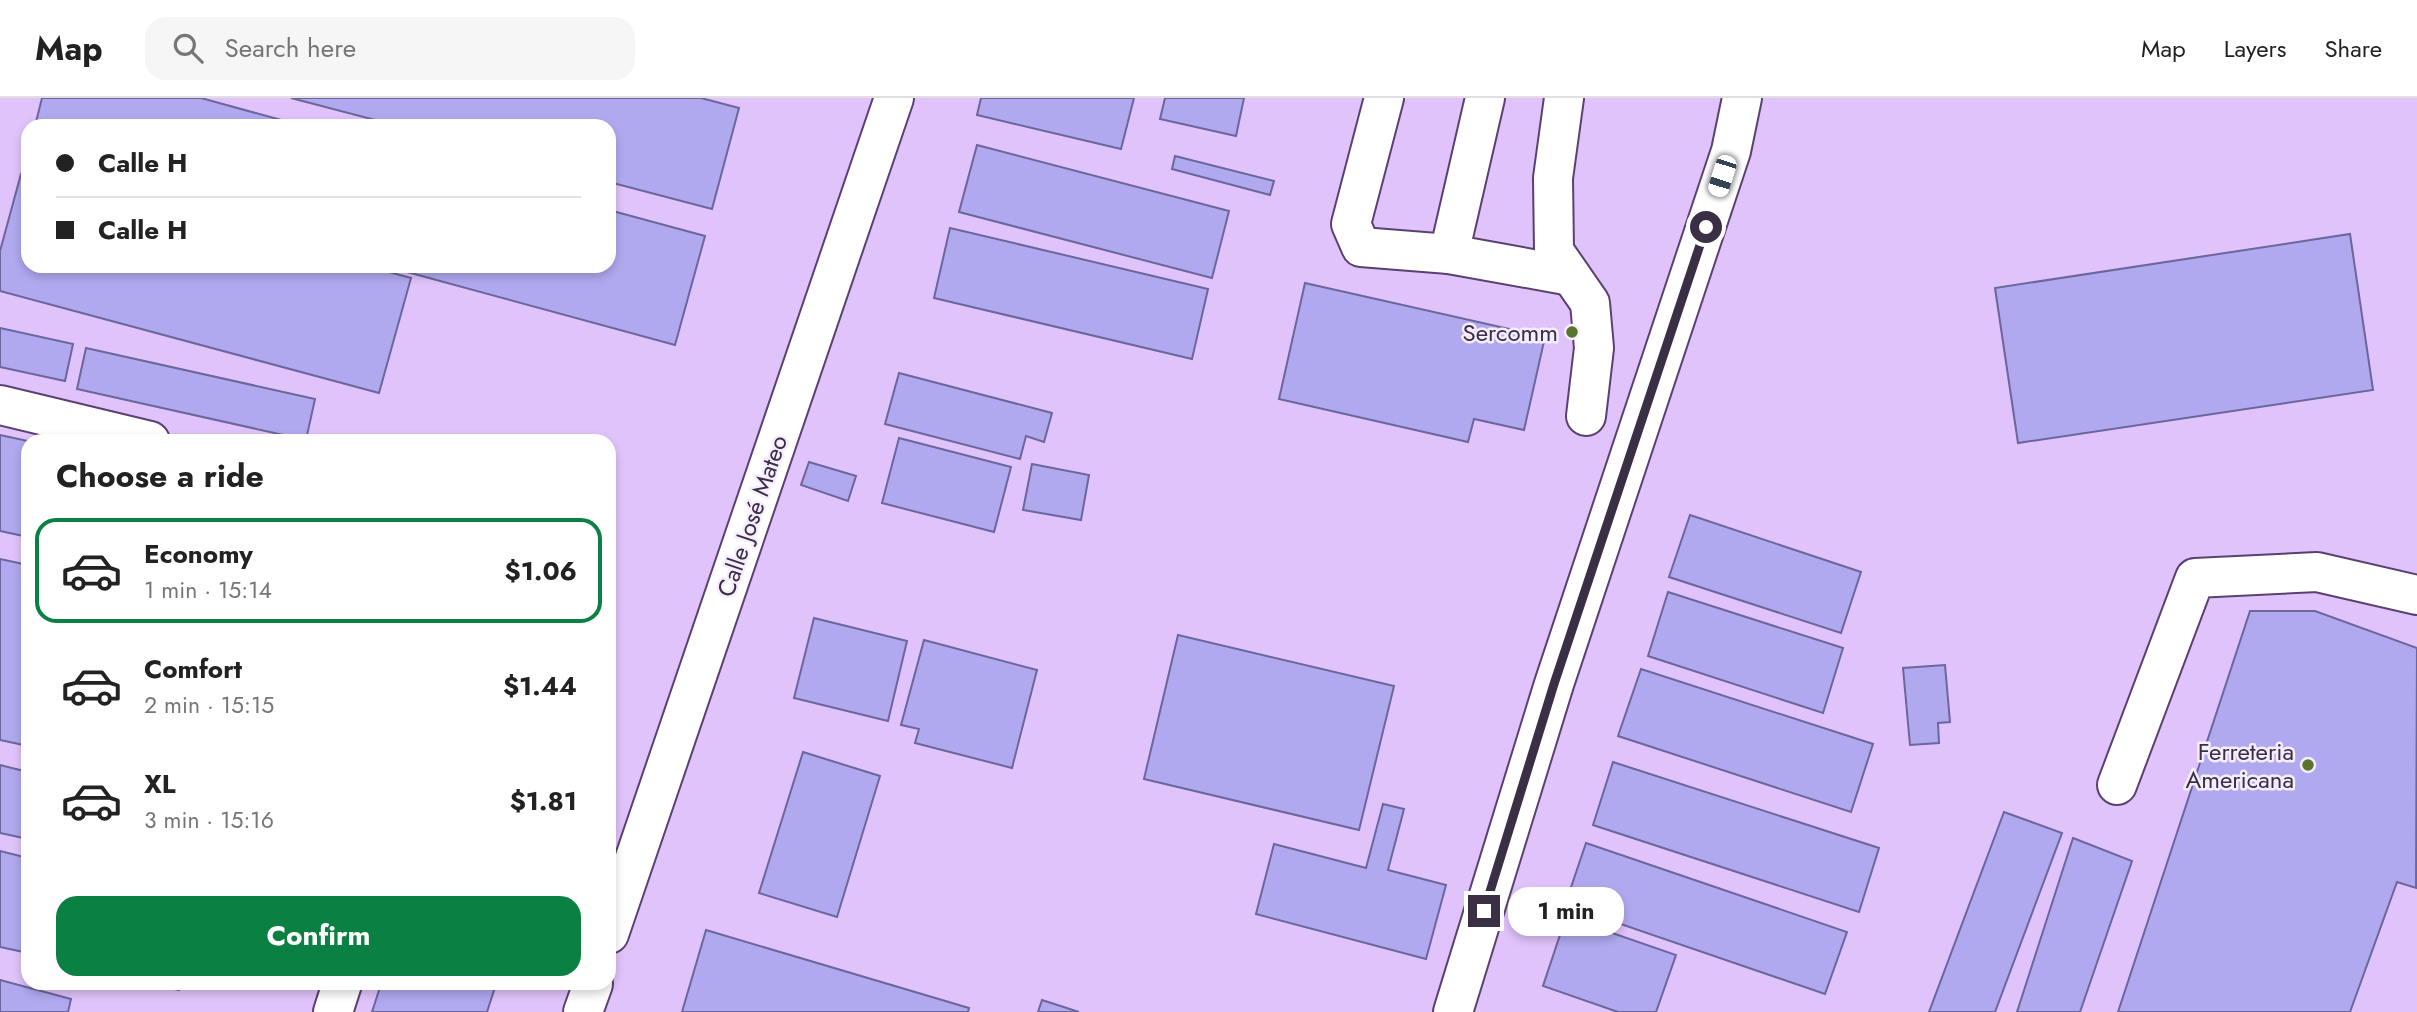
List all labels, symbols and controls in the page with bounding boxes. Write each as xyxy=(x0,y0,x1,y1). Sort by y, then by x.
search box xyxy=(145,17,635,80)
text: Map xyxy=(35,25,103,72)
icon: search xyxy=(169,29,207,67)
text: Search here xyxy=(225,29,356,67)
text: Map xyxy=(2141,31,2186,66)
text: Layers xyxy=(2224,31,2286,66)
text: Share xyxy=(2324,31,2382,66)
text: Calle H xyxy=(98,144,187,182)
car xyxy=(1706,153,1739,199)
text: Calle H xyxy=(98,211,187,249)
route start xyxy=(1690,211,1722,243)
place label: Sercomm xyxy=(1463,315,1558,350)
marker: Sercomm xyxy=(1564,324,1580,340)
street label: Calle José Mateo xyxy=(708,430,796,602)
text: Choose a ride xyxy=(56,453,264,499)
text: Economy xyxy=(144,535,253,573)
icon: car xyxy=(60,539,123,602)
text: $1.06 xyxy=(505,552,577,590)
text: 1 min · 15:14 xyxy=(144,573,272,607)
text: Comfort xyxy=(144,650,242,688)
icon: car xyxy=(60,654,123,717)
text: $1.44 xyxy=(503,667,577,705)
text: 2 min · 15:15 xyxy=(144,688,274,722)
place label: Ferreteria Americana xyxy=(2185,734,2294,797)
marker: Ferreteria Americana xyxy=(2300,757,2316,773)
text: XL xyxy=(144,765,176,803)
icon: car xyxy=(60,769,123,832)
text: $1.81 xyxy=(510,782,577,820)
text: 3 min · 15:16 xyxy=(144,803,274,837)
callout: 1 min xyxy=(1508,886,1624,936)
text: 1 min xyxy=(1537,894,1595,928)
route end xyxy=(1468,895,1500,927)
button: Confirm xyxy=(56,896,581,976)

